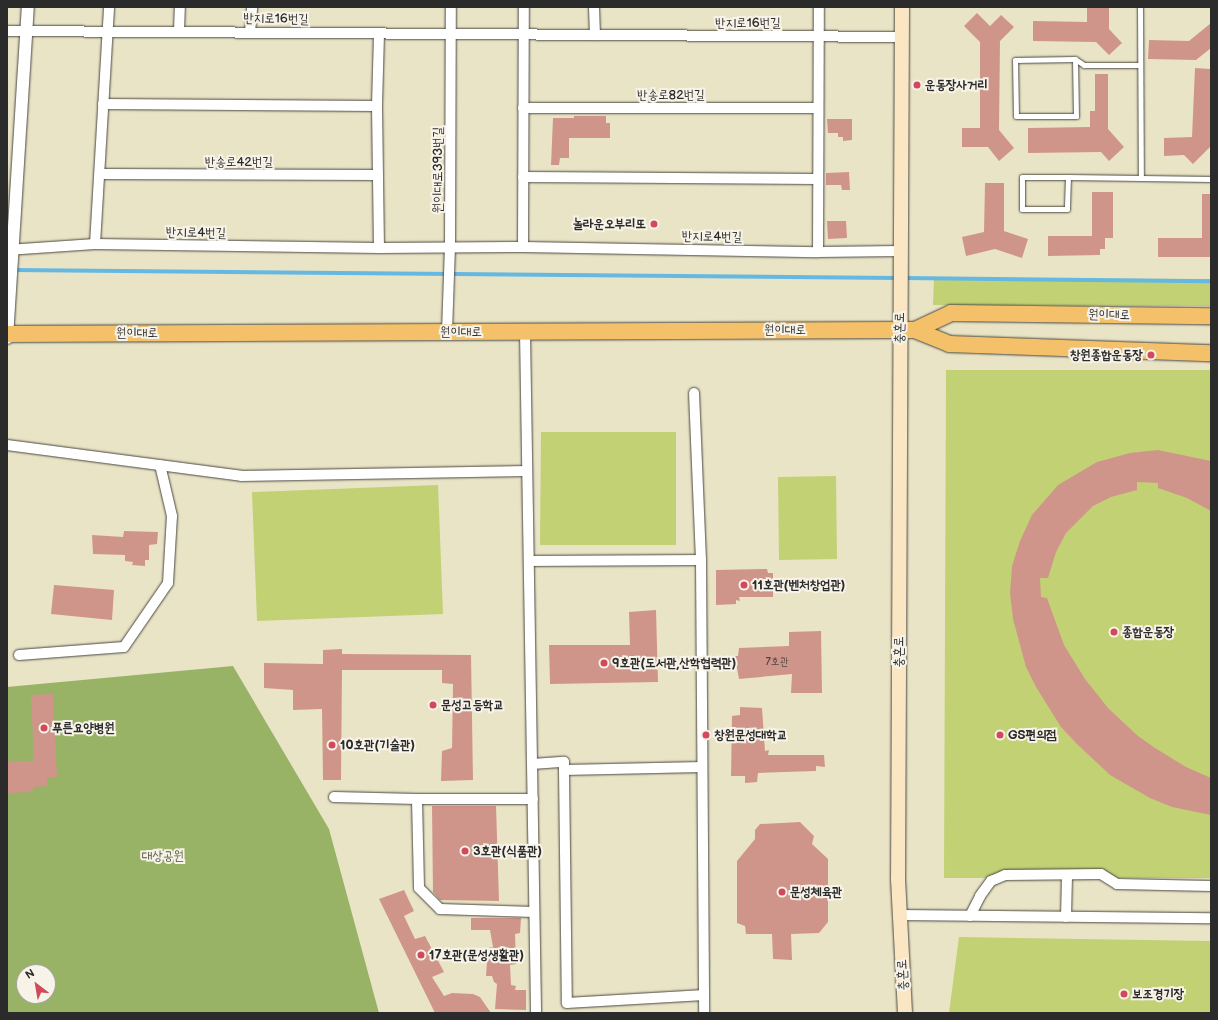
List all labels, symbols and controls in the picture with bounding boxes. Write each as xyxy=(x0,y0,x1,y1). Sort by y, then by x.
street label: 반지로16번길 xyxy=(243,11,309,27)
street label: 반지로16번길 xyxy=(715,15,781,31)
place label: 운동장사거리 xyxy=(925,77,988,93)
marker: 운동장사거리 xyxy=(912,80,922,90)
street label: 반송로82번길 xyxy=(637,87,705,103)
street label: 원이대로393번길 xyxy=(430,127,446,213)
street label: 반송로42번길 xyxy=(205,154,273,170)
place label: 놀라운오부리또 xyxy=(573,216,646,232)
marker: 놀라운오부리또 xyxy=(649,219,659,229)
street label: 반지로4번길 xyxy=(166,225,226,241)
street label: 반지로4번길 xyxy=(682,229,742,245)
street label: 원이대로 xyxy=(1088,307,1130,323)
street label: 충혼로 xyxy=(892,312,908,344)
street label: 원이대로 xyxy=(764,322,806,338)
street label: 원이대로 xyxy=(440,324,482,340)
street label: 원이대로 xyxy=(116,325,158,341)
place label: 창원종합운동장 xyxy=(1070,347,1143,363)
marker: 창원종합운동장 xyxy=(1146,350,1156,360)
place label: 11호관(벤처창업관) xyxy=(752,577,845,593)
marker: 11호관(벤처창업관) xyxy=(739,580,749,590)
place label: 종합운동장 xyxy=(1122,624,1174,640)
marker: 종합운동장 xyxy=(1109,627,1119,637)
street label: 충혼로 xyxy=(891,636,907,668)
place label: 9호관(도서관,산학협력관) xyxy=(612,655,736,671)
house number: 7호관 xyxy=(765,655,789,669)
marker: 9호관(도서관,산학협력관) xyxy=(599,658,609,668)
place label: 문성고등학교 xyxy=(441,697,504,713)
marker: 문성고등학교 xyxy=(428,700,438,710)
place label: 푸른요양병원 xyxy=(52,720,115,736)
marker: 푸른요양병원 xyxy=(39,723,49,733)
place label: 창원문성대학교 xyxy=(714,727,787,743)
place label: GS편의점 xyxy=(1008,727,1057,743)
marker: 창원문성대학교 xyxy=(701,730,711,740)
marker: GS편의점 xyxy=(995,730,1005,740)
place label: 10호관(기술관) xyxy=(340,737,415,753)
marker: 10호관(기술관) xyxy=(327,740,337,750)
place label: 3호관(식품관) xyxy=(473,843,542,859)
marker: 3호관(식품관) xyxy=(460,846,470,856)
park label: 대상공원 xyxy=(142,848,184,864)
place label: 문성체육관 xyxy=(790,884,842,900)
marker: 문성체육관 xyxy=(777,887,787,897)
place label: 17호관(문성생활관) xyxy=(429,947,524,963)
marker: 17호관(문성생활관) xyxy=(416,950,426,960)
street label: 충혼로 xyxy=(894,959,912,991)
north arrow xyxy=(16,964,56,1004)
text: N xyxy=(23,966,37,982)
place label: 보조경기장 xyxy=(1132,986,1184,1002)
marker: 보조경기장 xyxy=(1119,989,1129,999)

